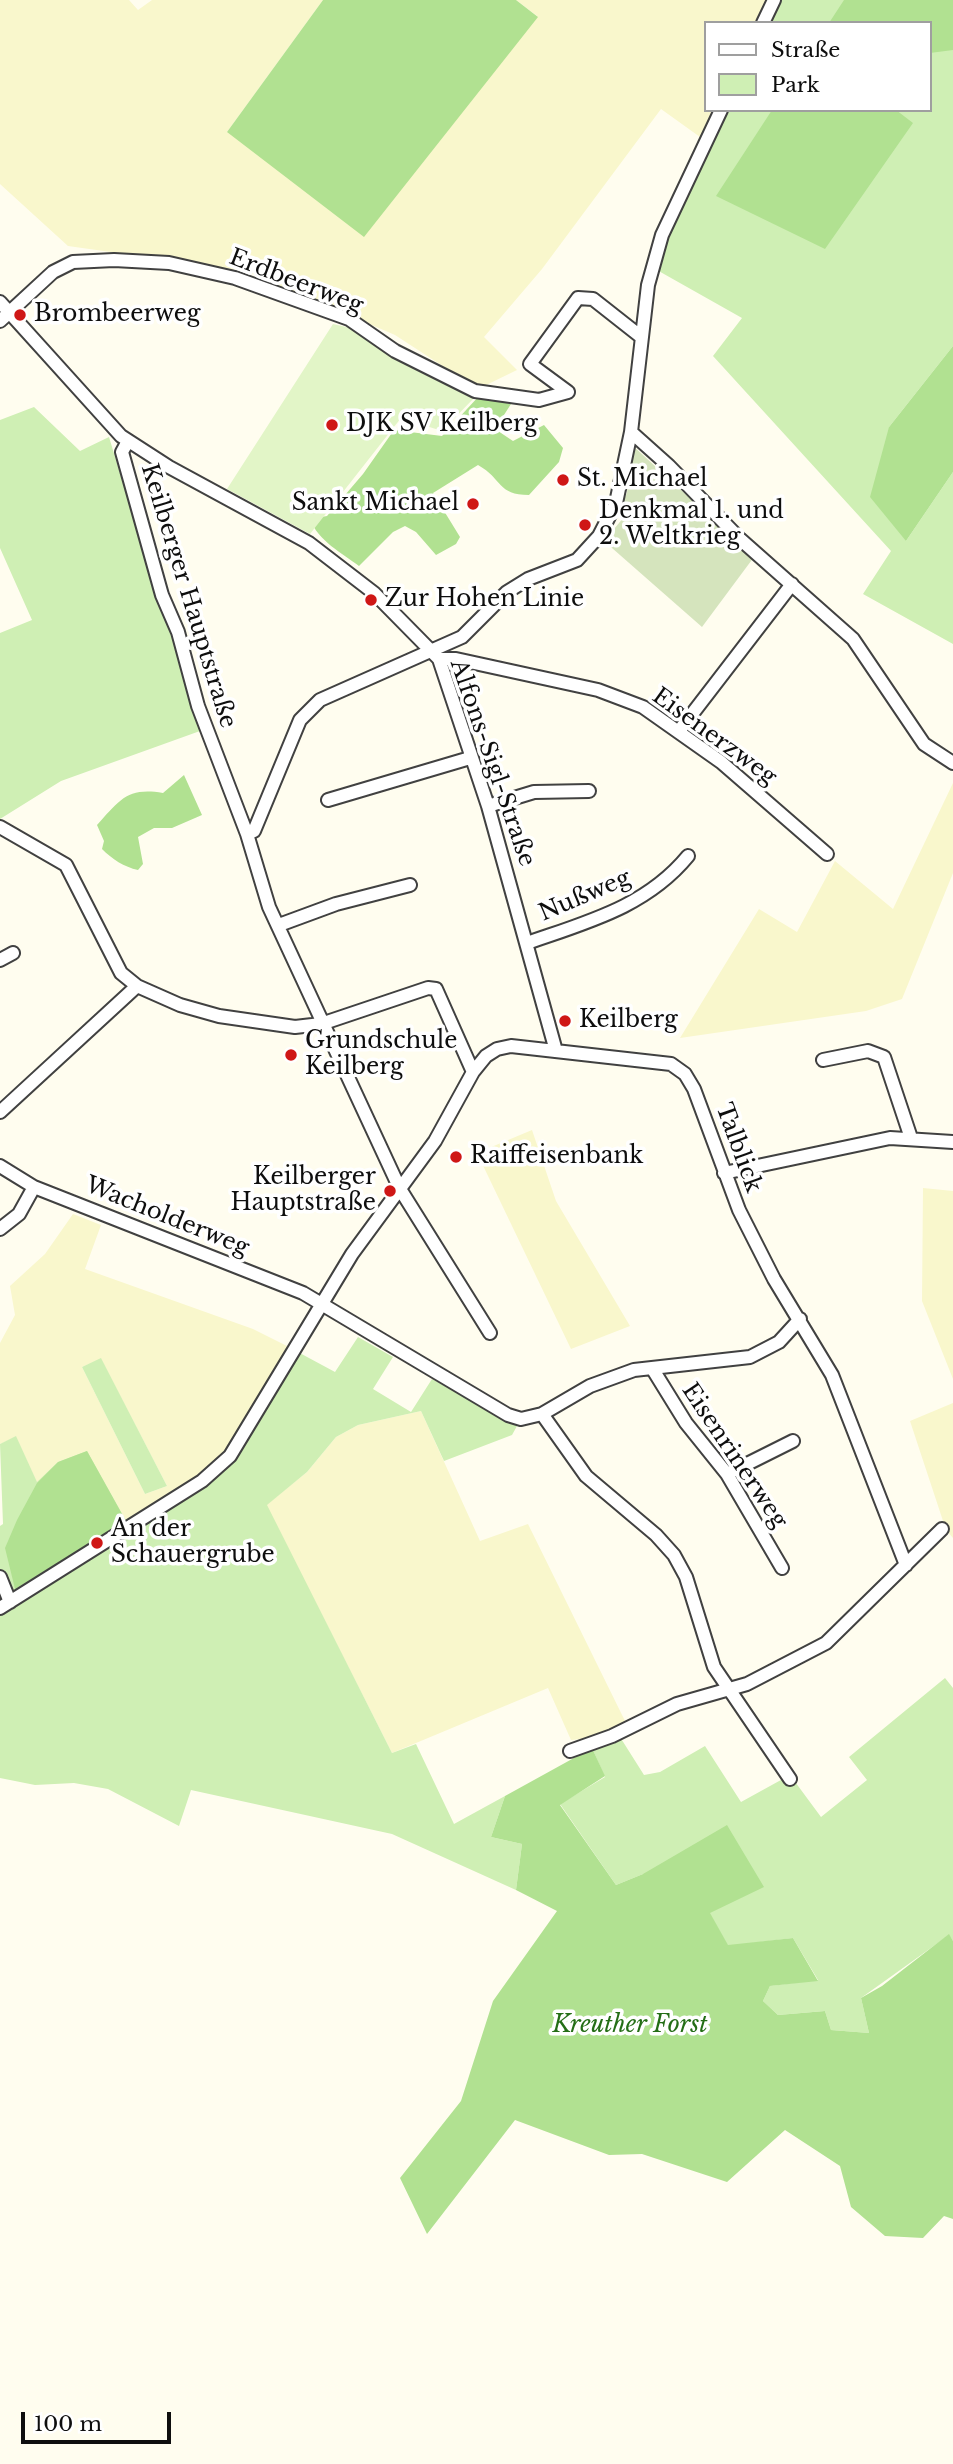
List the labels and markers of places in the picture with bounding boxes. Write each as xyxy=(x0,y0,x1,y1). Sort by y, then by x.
place label: Brombeerweg xyxy=(34,301,201,329)
marker: Brombeerweg xyxy=(12,307,28,323)
place label: DJK SV Keilberg xyxy=(346,411,538,439)
marker: DJK SV Keilberg xyxy=(324,417,340,433)
place label: St. Michael xyxy=(577,466,708,494)
marker: St. Michael xyxy=(555,472,571,488)
place label: Sankt Michael xyxy=(292,490,459,518)
marker: Sankt Michael xyxy=(465,496,481,512)
place label: Denkmal 1. und 2. Weltkrieg xyxy=(599,498,784,552)
marker: Denkmal 1. und 2. Weltkrieg xyxy=(577,517,593,533)
place label: Zur Hohen Linie xyxy=(385,586,584,614)
marker: Zur Hohen Linie xyxy=(363,592,379,608)
place label: Keilberg xyxy=(579,1007,678,1035)
marker: Keilberg xyxy=(557,1013,573,1029)
place label: Grundschule Keilberg xyxy=(305,1028,457,1082)
marker: Grundschule Keilberg xyxy=(283,1047,299,1063)
place label: Raiffeisenbank xyxy=(470,1143,644,1171)
marker: Raiffeisenbank xyxy=(448,1149,464,1165)
place label: Keilberger Hauptstraße xyxy=(231,1164,376,1218)
marker: Keilberger Hauptstraße xyxy=(382,1183,398,1199)
place label: An der Schauergrube xyxy=(111,1516,275,1570)
marker: An der Schauergrube xyxy=(89,1535,105,1551)

